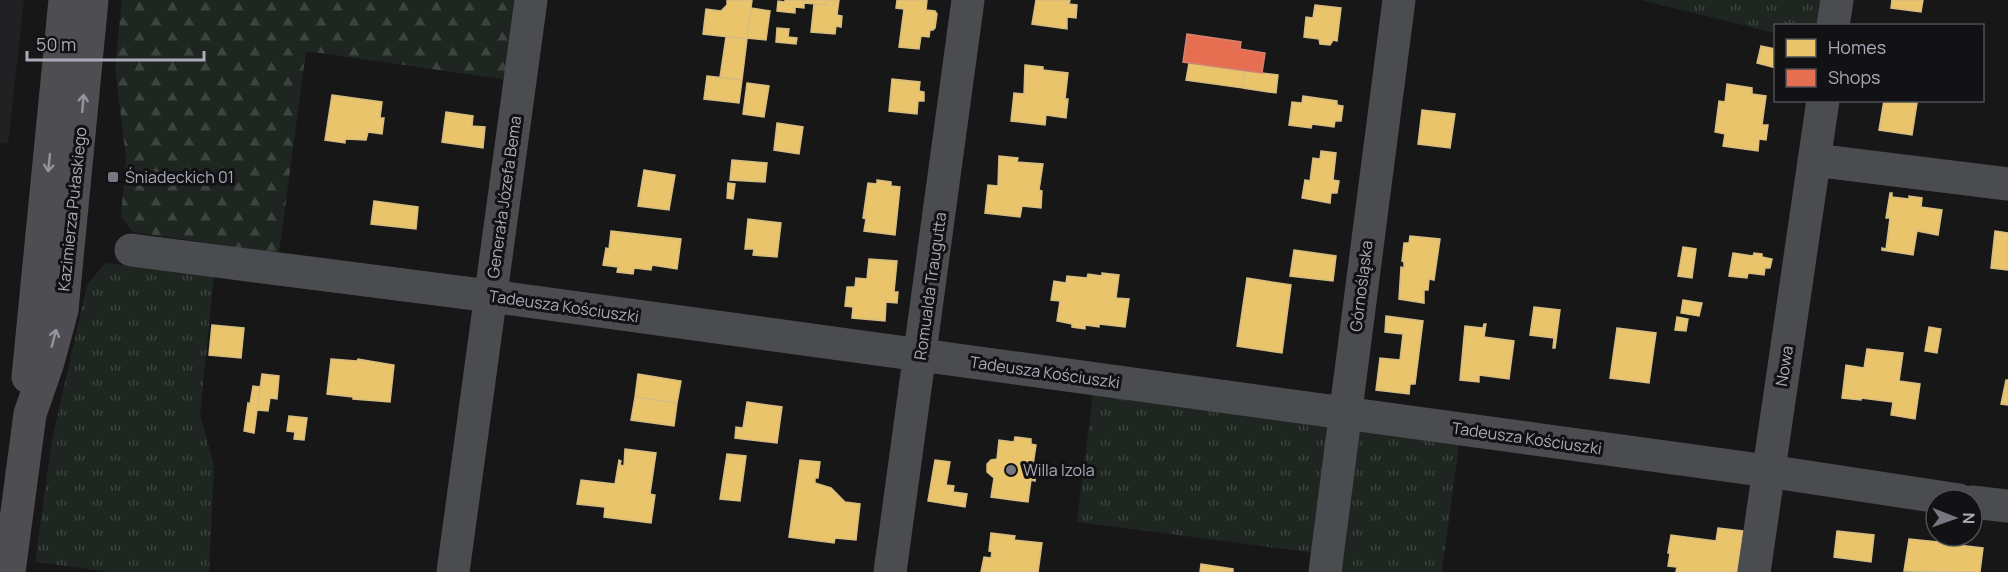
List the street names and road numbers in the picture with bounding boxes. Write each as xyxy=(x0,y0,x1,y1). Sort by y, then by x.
street label: Generała Józefa Bema xyxy=(482,114,526,280)
street label: Kazimierza Pułaskiego xyxy=(52,126,92,292)
street label: Romualda Traugutta xyxy=(909,211,951,361)
street label: Górnośląska xyxy=(1345,239,1377,333)
street label: Tadeusza Kościuszki xyxy=(488,285,640,327)
street label: Nowa xyxy=(1770,344,1798,388)
street label: Tadeusza Kościuszki xyxy=(969,351,1121,393)
street label: Tadeusza Kościuszki xyxy=(1451,417,1603,459)

